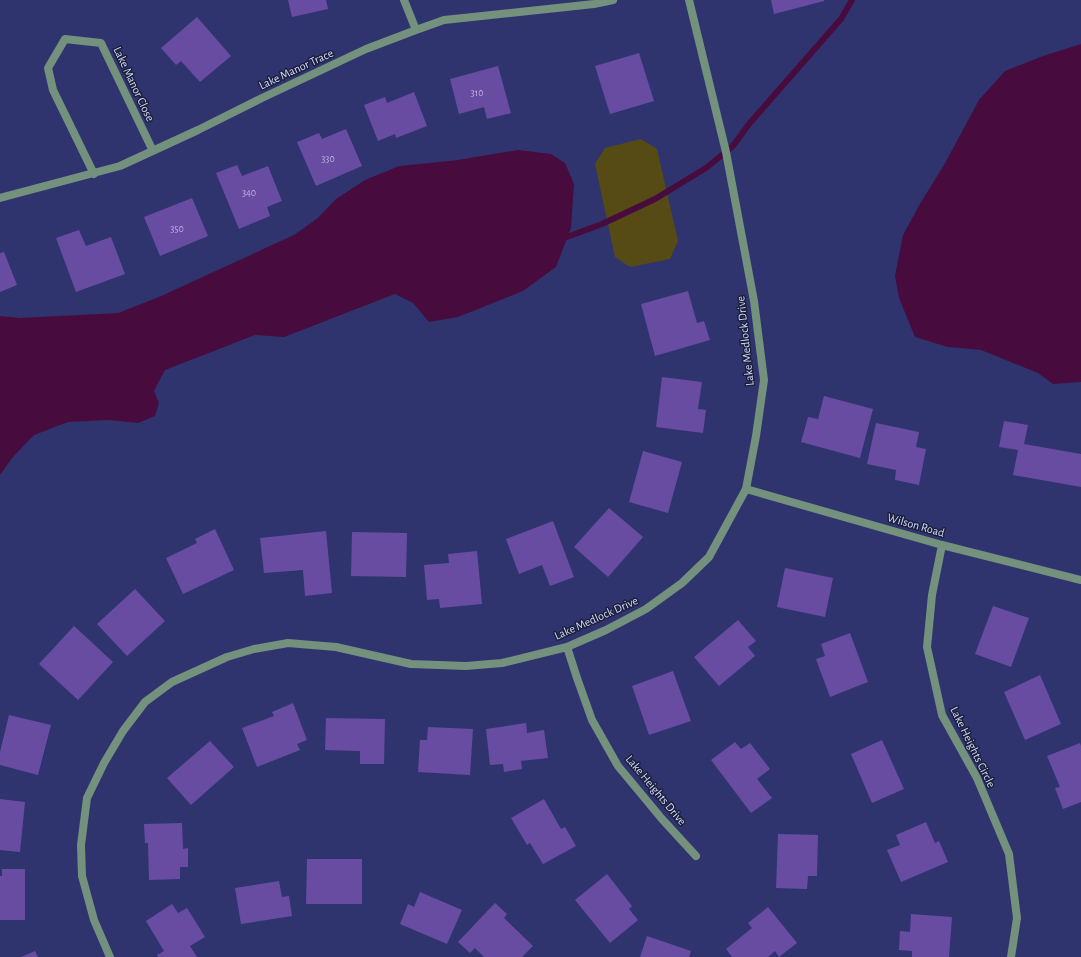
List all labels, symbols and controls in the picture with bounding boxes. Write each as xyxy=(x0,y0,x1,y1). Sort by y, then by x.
street label: Lake Manor Close xyxy=(111,45,157,123)
street label: Lake Manor Trace xyxy=(257,47,335,91)
house number: 310 xyxy=(471,88,483,98)
house number: 330 xyxy=(321,154,335,164)
house number: 340 xyxy=(242,188,256,198)
house number: 350 xyxy=(170,224,184,234)
street label: Lake Medlock Drive xyxy=(734,296,756,386)
street label: Wilson Road xyxy=(886,511,946,539)
street label: Lake Medlock Drive xyxy=(552,594,640,642)
street label: Lake Heights Circle xyxy=(948,705,998,789)
street label: Lake Heights Drive xyxy=(623,753,689,827)

